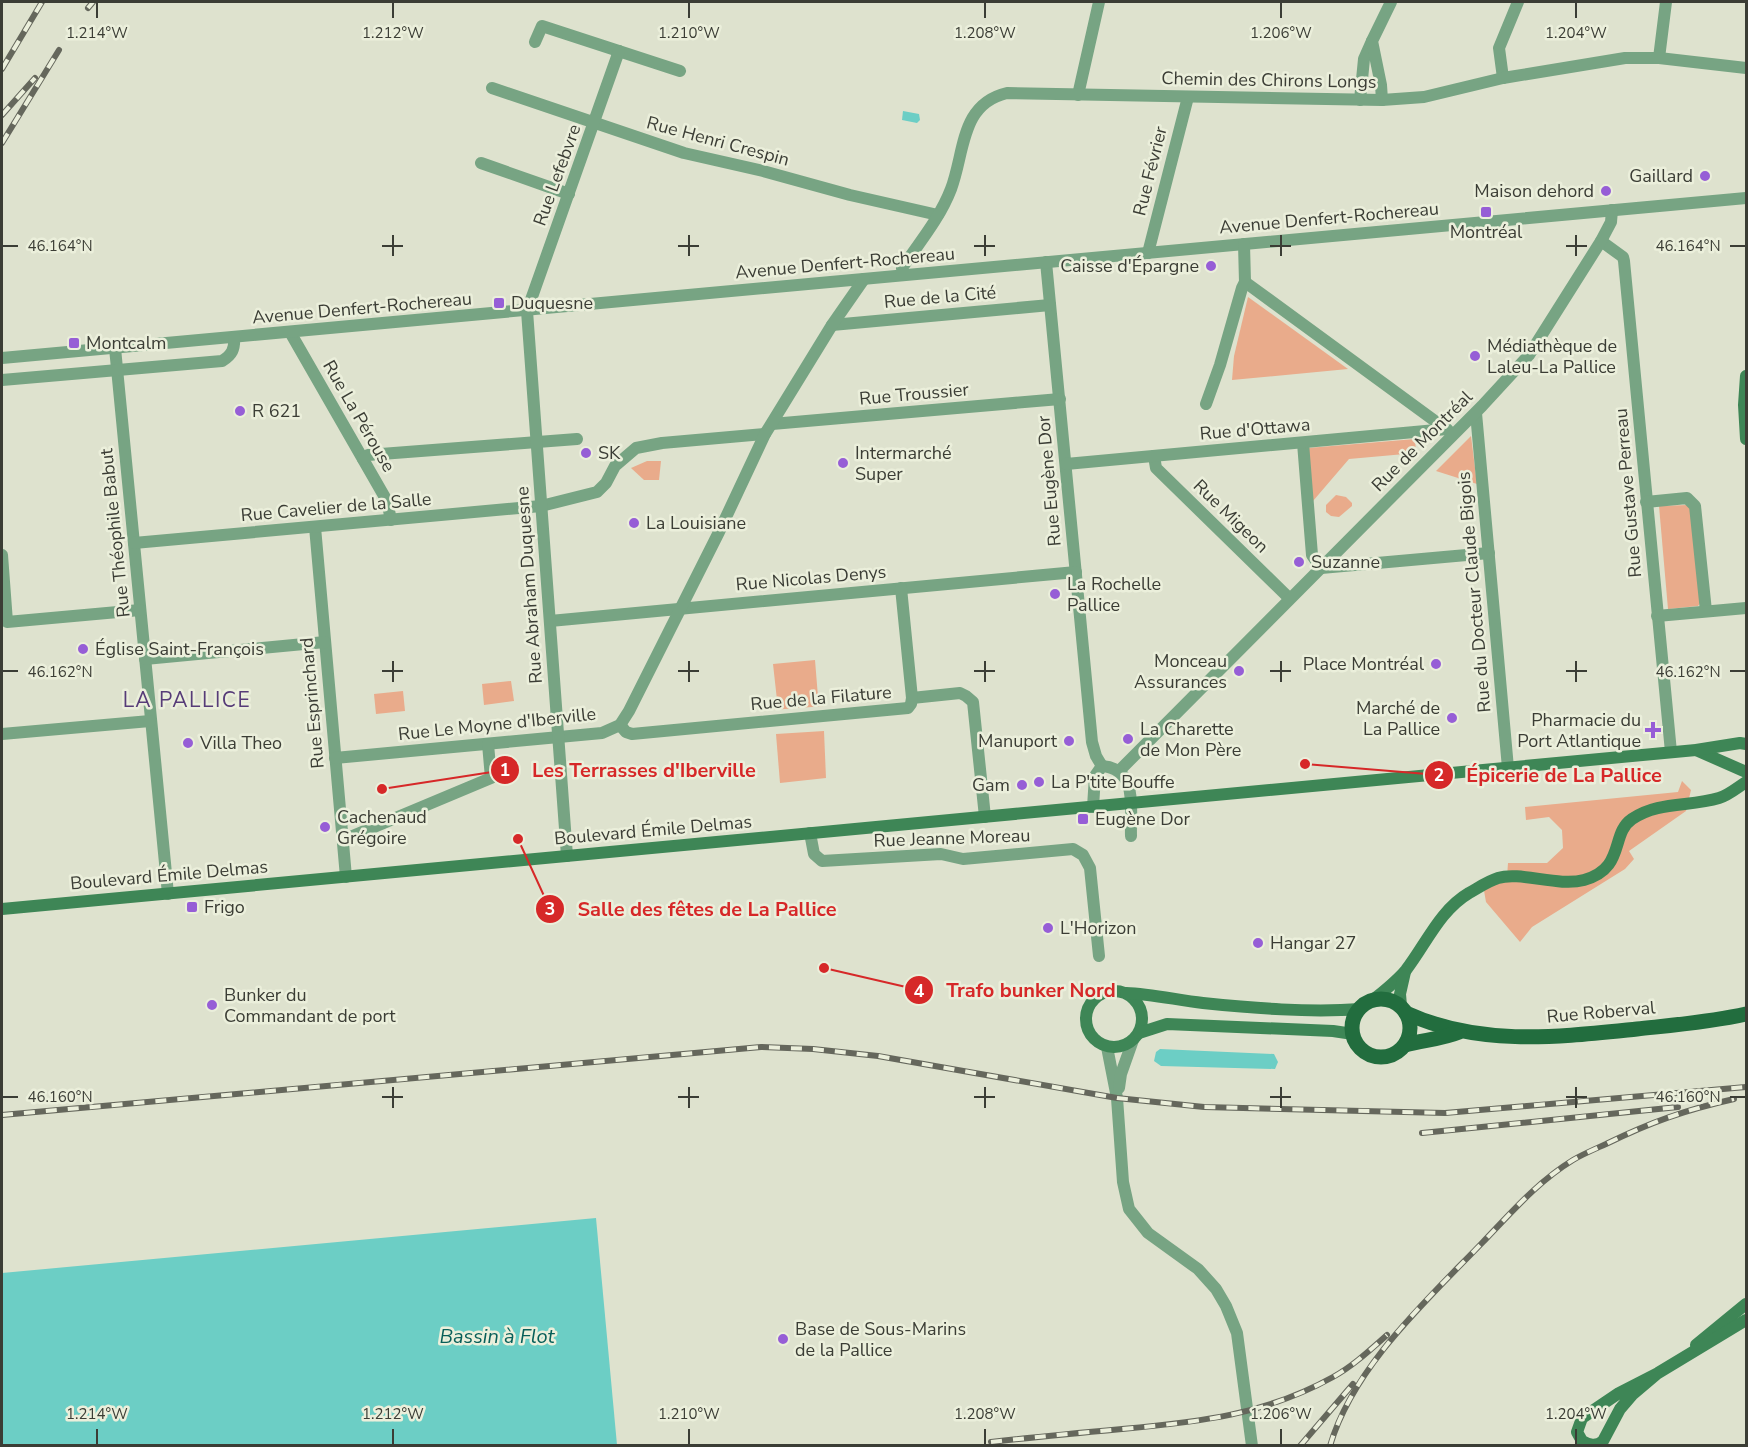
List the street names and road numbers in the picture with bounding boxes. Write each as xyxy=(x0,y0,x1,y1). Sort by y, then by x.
street label: Chemin des Chirons Longs xyxy=(1161,66,1377,94)
street label: Rue Henri Crespin xyxy=(644,110,792,172)
street label: Rue Lefebvre xyxy=(528,121,586,229)
street label: Rue Février xyxy=(1127,123,1173,218)
street label: Avenue Denfert-Rochereau xyxy=(1218,196,1440,240)
street label: Avenue Denfert-Rochereau xyxy=(734,241,956,285)
street label: Rue de la Cité xyxy=(883,280,997,314)
street label: Avenue Denfert-Rochereau xyxy=(251,286,473,330)
street label: Rue La Pérouse xyxy=(317,356,401,476)
street label: Rue Troussier xyxy=(858,377,970,411)
street label: Rue de Montréal xyxy=(1366,385,1478,497)
street label: Rue Gustave Perreau xyxy=(1609,407,1647,579)
street label: Rue d'Ottawa xyxy=(1199,412,1311,446)
street label: Rue Eugène Dor xyxy=(1031,414,1067,547)
street label: Rue Théophile Babut xyxy=(94,447,136,619)
street label: Rue du Docteur Claude Bigois xyxy=(1452,471,1496,713)
street label: Rue Migeon xyxy=(1188,474,1274,558)
street label: Rue Abraham Duquesne xyxy=(510,486,548,684)
street label: Rue Cavelier de la Salle xyxy=(240,487,432,527)
street label: Rue Nicolas Denys xyxy=(735,559,887,597)
street label: Rue Esprinchard xyxy=(294,636,330,770)
street label: Rue de la Filature xyxy=(749,680,893,716)
street label: Rue Le Moyne d'Iberville xyxy=(397,702,597,746)
street label: Boulevard Émile Delmas xyxy=(553,809,753,851)
street label: Rue Jeanne Moreau xyxy=(873,823,1031,853)
street label: Boulevard Émile Delmas xyxy=(69,854,269,896)
street label: Rue Roberval xyxy=(1546,995,1657,1029)

